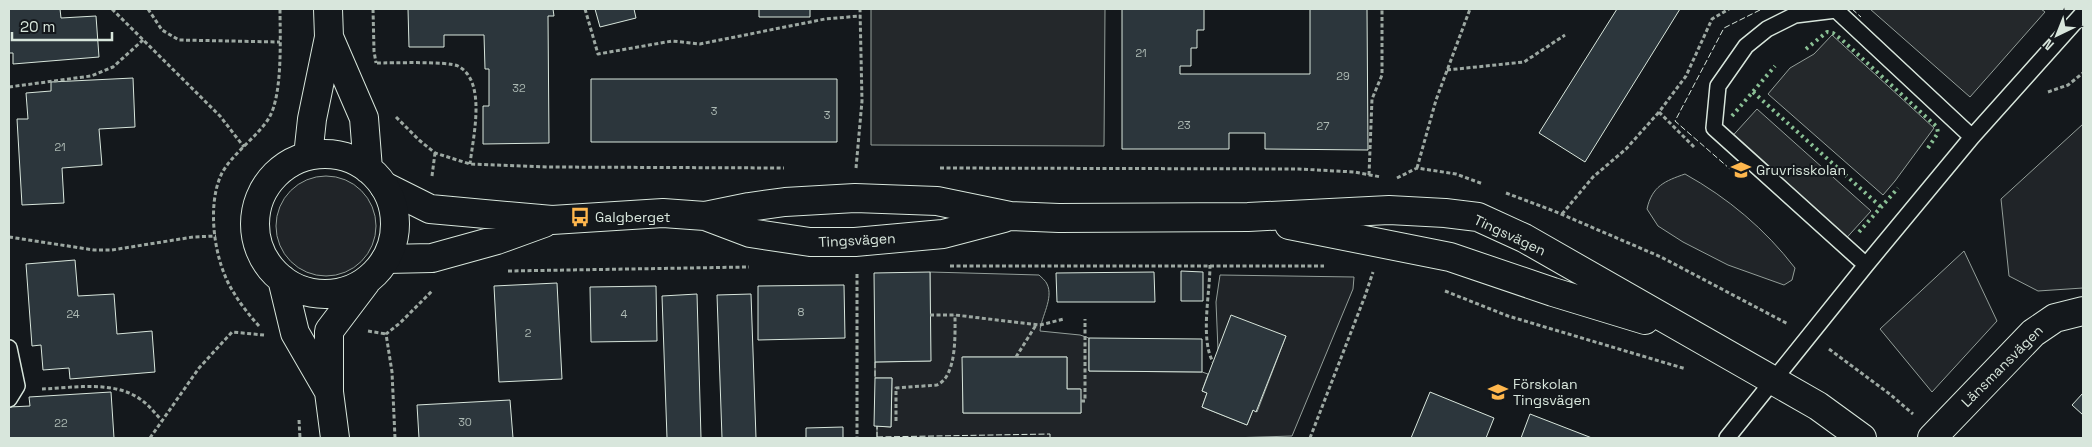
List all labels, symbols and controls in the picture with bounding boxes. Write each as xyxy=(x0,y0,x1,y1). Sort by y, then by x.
scale bar xyxy=(12,10,112,42)
north arrow xyxy=(2032,10,2082,60)
text: 20 m xyxy=(20,17,55,36)
text: N xyxy=(2039,35,2058,54)
house number: 21 xyxy=(1135,46,1147,60)
house number: 29 xyxy=(1336,69,1350,83)
house number: 32 xyxy=(512,81,526,95)
house number: 3 xyxy=(711,104,718,118)
house number: 3 xyxy=(824,108,831,122)
house number: 23 xyxy=(1177,118,1191,132)
house number: 27 xyxy=(1317,119,1329,133)
house number: 21 xyxy=(54,140,66,154)
school or university icon: Gruvrisskolan xyxy=(1730,159,1752,181)
place label: Gruvrisskolan xyxy=(1756,161,1846,179)
bus stop icon: Galgberget xyxy=(569,206,591,228)
place label: Galgberget xyxy=(595,208,670,226)
street label: Tingsvägen xyxy=(1471,211,1549,259)
street label: Tingsvägen xyxy=(818,229,896,251)
house number: 8 xyxy=(798,305,805,319)
house number: 24 xyxy=(66,307,80,321)
house number: 4 xyxy=(621,307,628,321)
street label: Länsmansvägen xyxy=(1957,321,2047,411)
house number: 2 xyxy=(525,326,532,340)
place label: Förskolan Tingsvägen xyxy=(1513,375,1590,409)
school or university icon: Förskolan Tingsvägen xyxy=(1487,381,1509,403)
house number: 30 xyxy=(458,415,472,429)
house number: 22 xyxy=(54,416,68,430)

